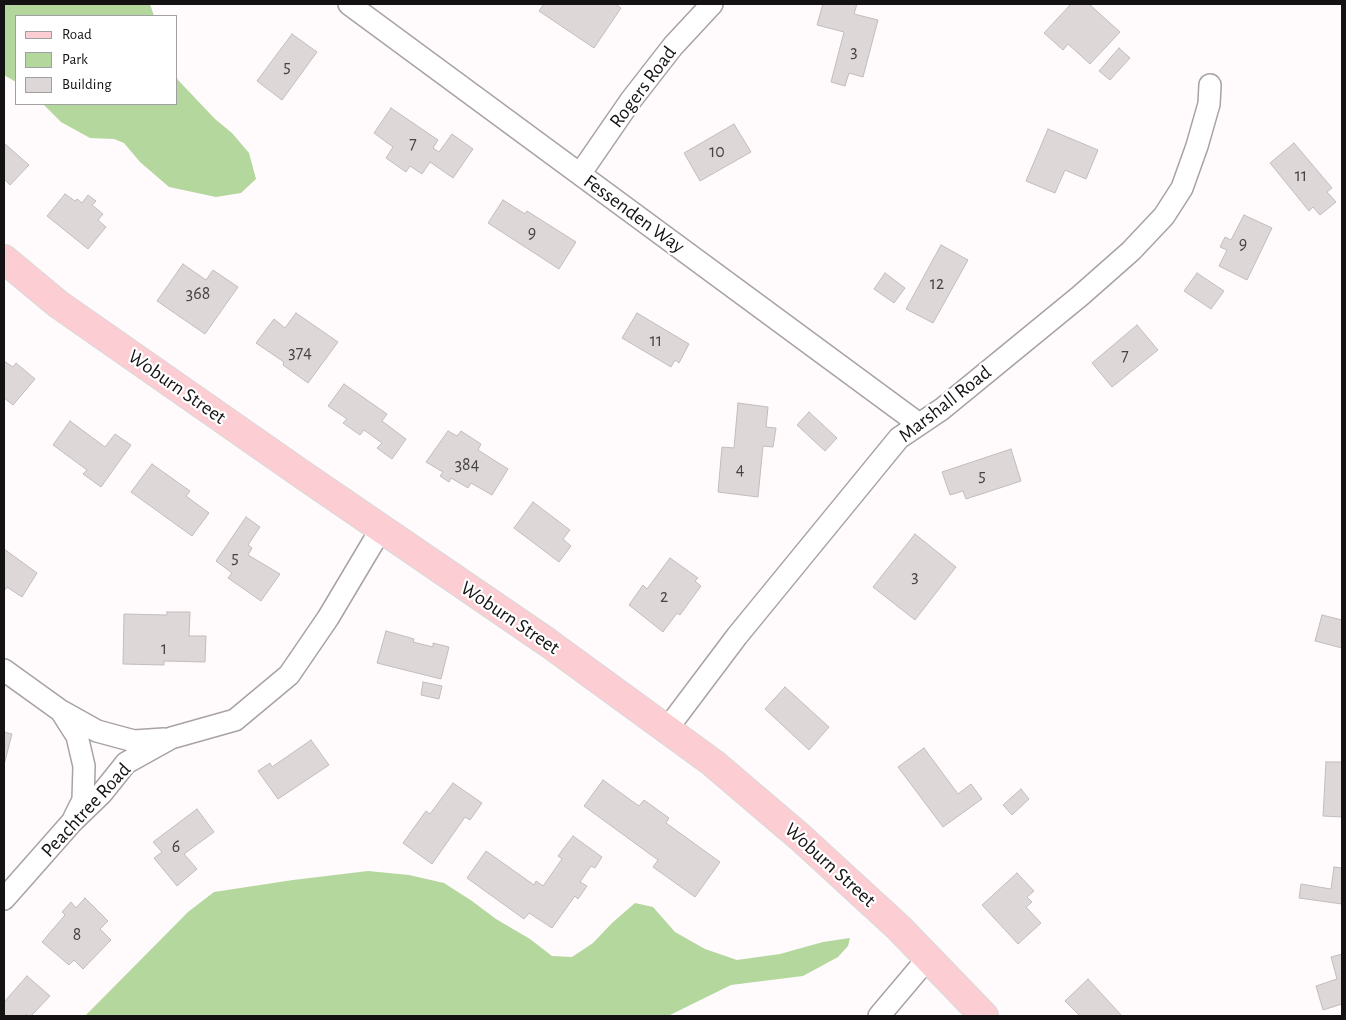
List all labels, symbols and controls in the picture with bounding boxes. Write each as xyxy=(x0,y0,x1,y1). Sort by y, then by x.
legend xyxy=(15,15,178,105)
text: Road xyxy=(62,27,92,42)
street label: Rogers Road xyxy=(604,41,682,133)
house number: 3 xyxy=(850,41,858,63)
text: Park xyxy=(62,52,88,67)
house number: 5 xyxy=(283,56,291,78)
text: Building xyxy=(62,77,112,92)
house number: 7 xyxy=(409,133,417,155)
house number: 10 xyxy=(709,141,725,163)
house number: 11 xyxy=(1295,165,1307,187)
street label: Fessenden Way xyxy=(579,169,689,259)
house number: 9 xyxy=(528,222,536,244)
house number: 9 xyxy=(1239,233,1247,255)
house number: 12 xyxy=(930,273,944,295)
house number: 368 xyxy=(186,283,210,305)
house number: 11 xyxy=(650,330,662,352)
house number: 374 xyxy=(288,342,312,364)
street label: Woburn Street xyxy=(123,344,231,430)
house number: 7 xyxy=(1121,345,1129,367)
street label: Marshall Road xyxy=(894,360,996,448)
house number: 384 xyxy=(455,454,479,476)
house number: 4 xyxy=(736,459,744,481)
house number: 5 xyxy=(978,465,986,487)
house number: 5 xyxy=(231,547,239,569)
house number: 3 xyxy=(911,566,919,588)
street label: Woburn Street xyxy=(456,576,564,660)
house number: 2 xyxy=(660,586,668,608)
house number: 1 xyxy=(161,638,167,660)
street label: Peachtree Road xyxy=(36,758,136,862)
street label: Woburn Street xyxy=(780,818,880,912)
house number: 6 xyxy=(172,836,180,858)
house number: 8 xyxy=(73,924,81,946)

